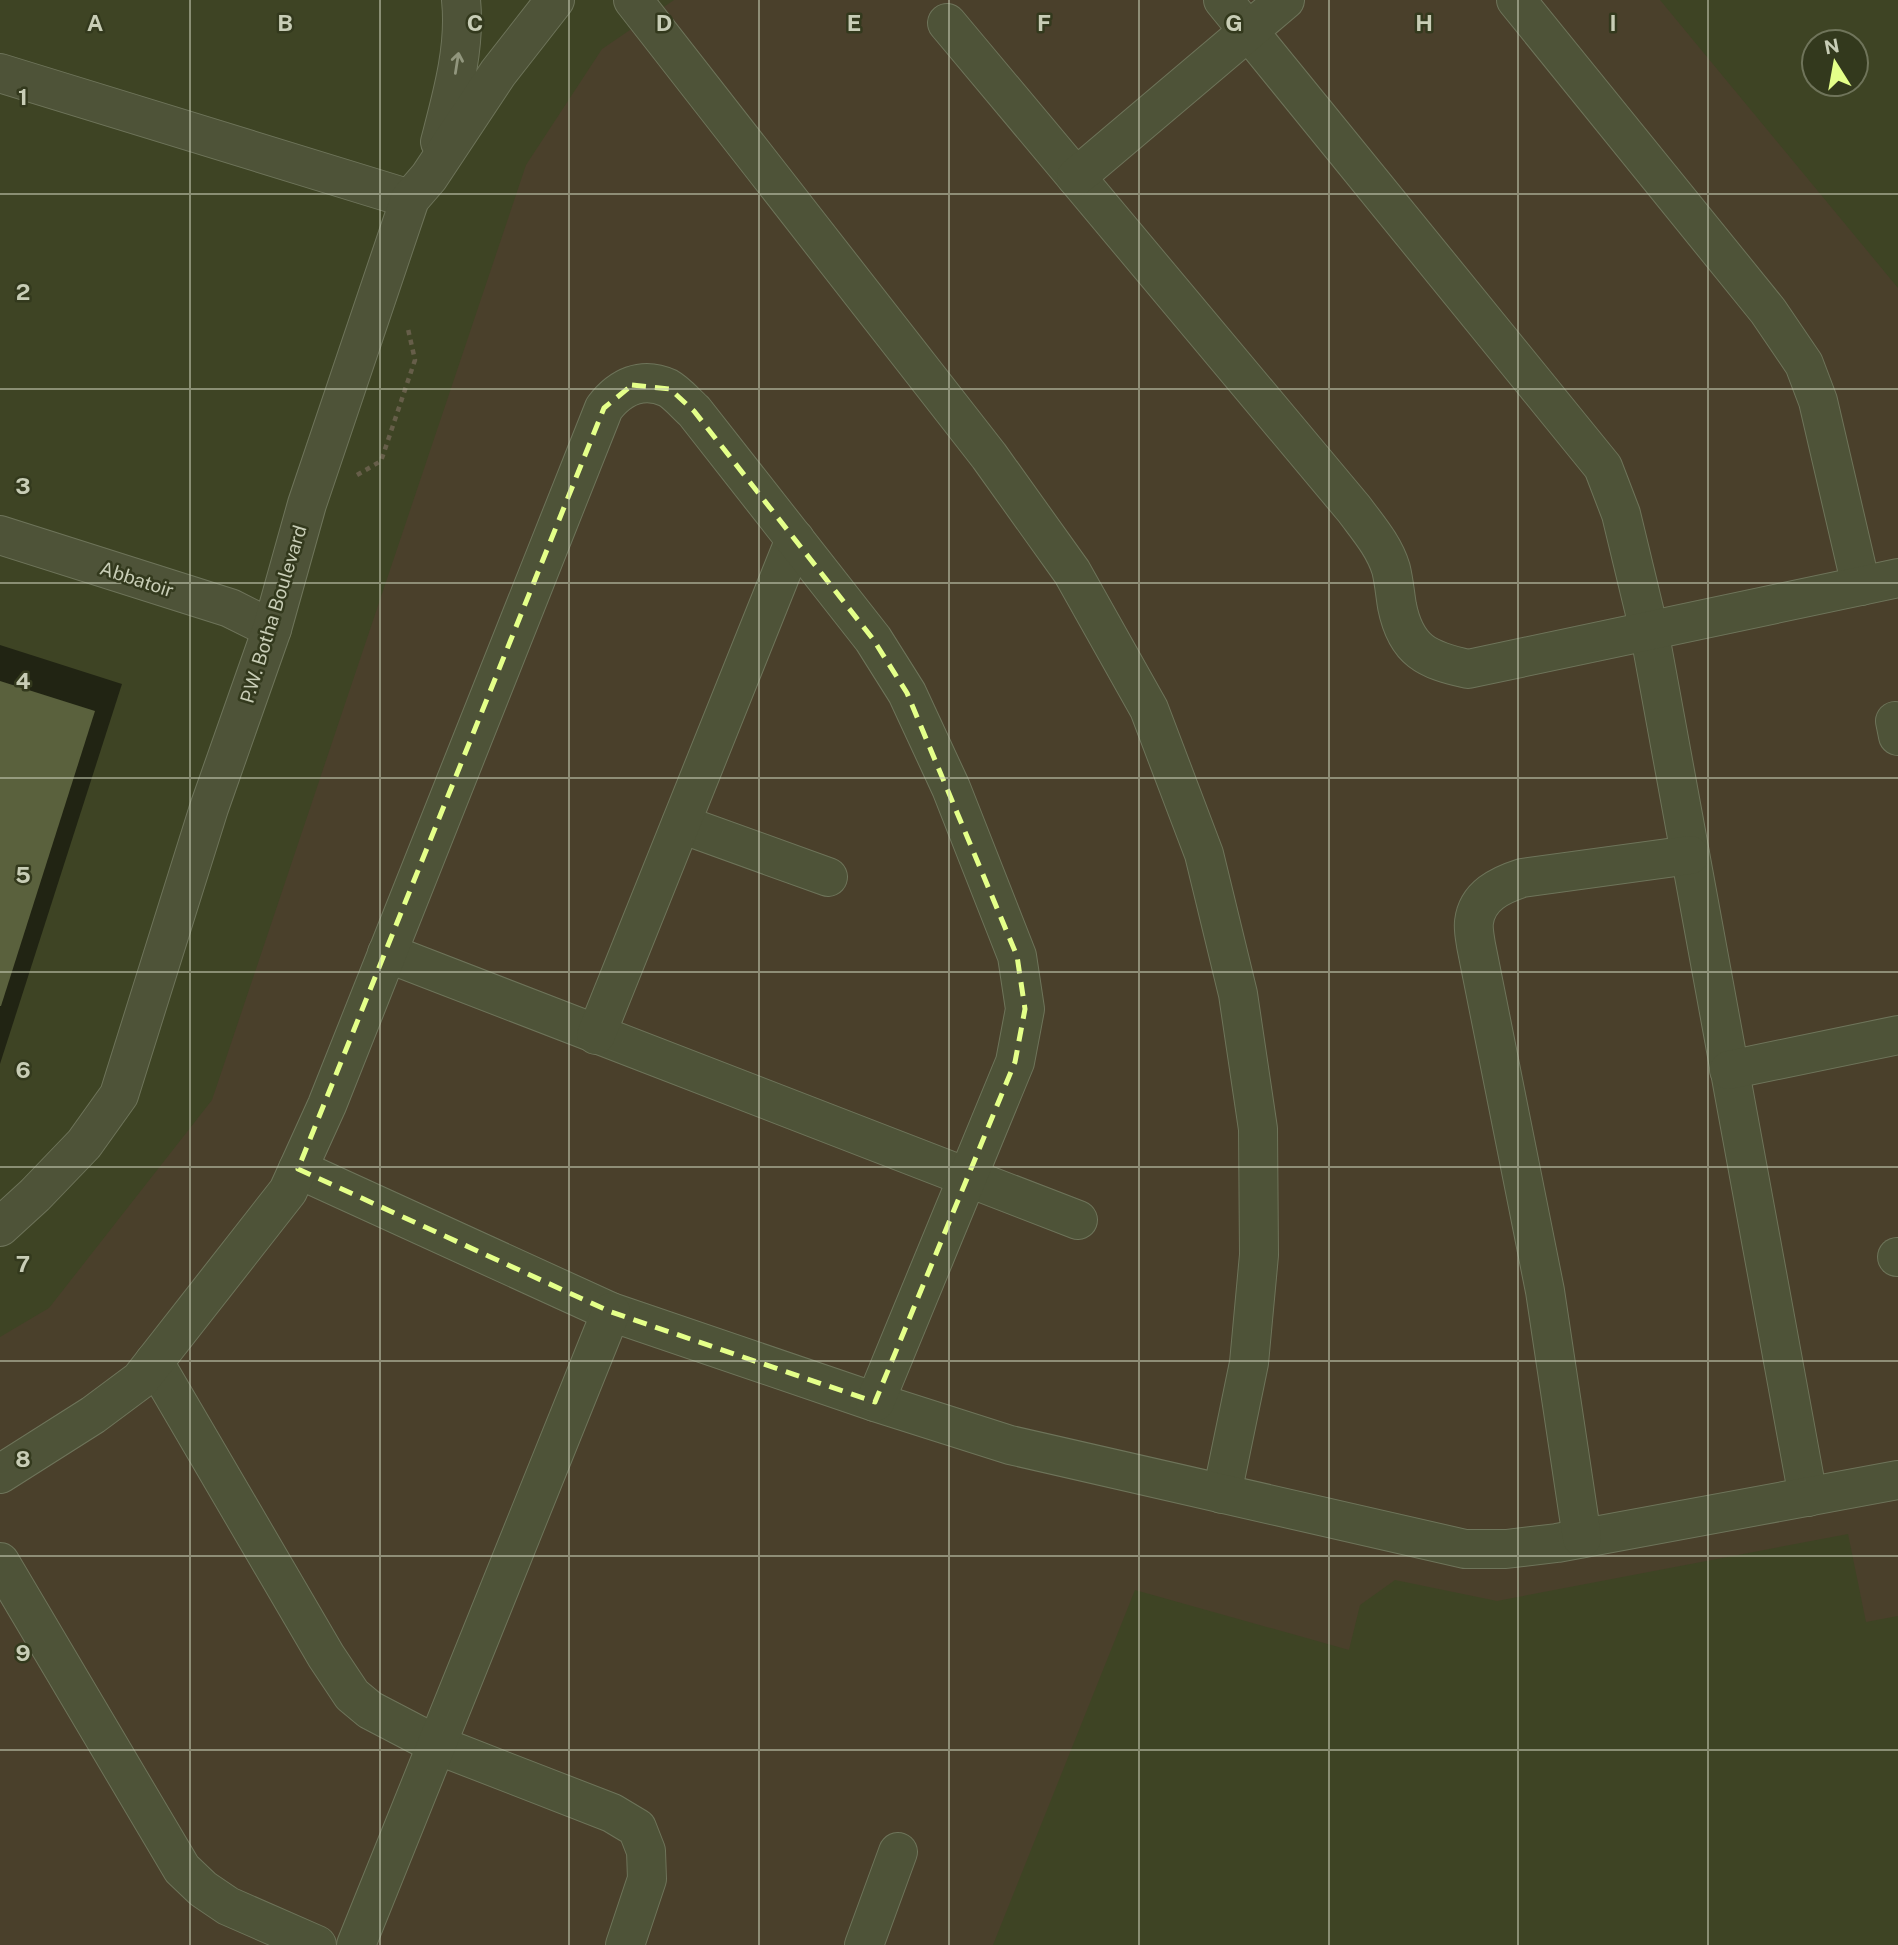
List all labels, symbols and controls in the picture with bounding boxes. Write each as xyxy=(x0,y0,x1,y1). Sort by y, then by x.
text: A xyxy=(87,9,104,36)
text: B xyxy=(277,9,293,36)
text: C xyxy=(467,9,483,36)
text: D xyxy=(656,9,672,36)
text: E xyxy=(847,9,861,36)
text: F xyxy=(1037,9,1051,36)
text: G xyxy=(1225,9,1243,36)
text: H xyxy=(1415,9,1433,36)
text: I xyxy=(1609,9,1617,36)
north arrow xyxy=(1800,28,1870,98)
text: N xyxy=(1822,34,1841,59)
one-way arrow xyxy=(451,53,464,75)
text: 1 xyxy=(18,83,28,110)
text: 2 xyxy=(16,278,30,305)
text: 3 xyxy=(15,472,31,499)
street label: P.W. Botha Boulevard xyxy=(235,522,311,706)
street label: Abbatoir xyxy=(97,557,177,601)
text: 4 xyxy=(15,667,31,694)
text: 5 xyxy=(15,861,31,888)
text: 6 xyxy=(15,1056,31,1083)
text: 7 xyxy=(16,1250,30,1277)
text: 8 xyxy=(15,1445,31,1472)
text: 9 xyxy=(15,1639,31,1666)

